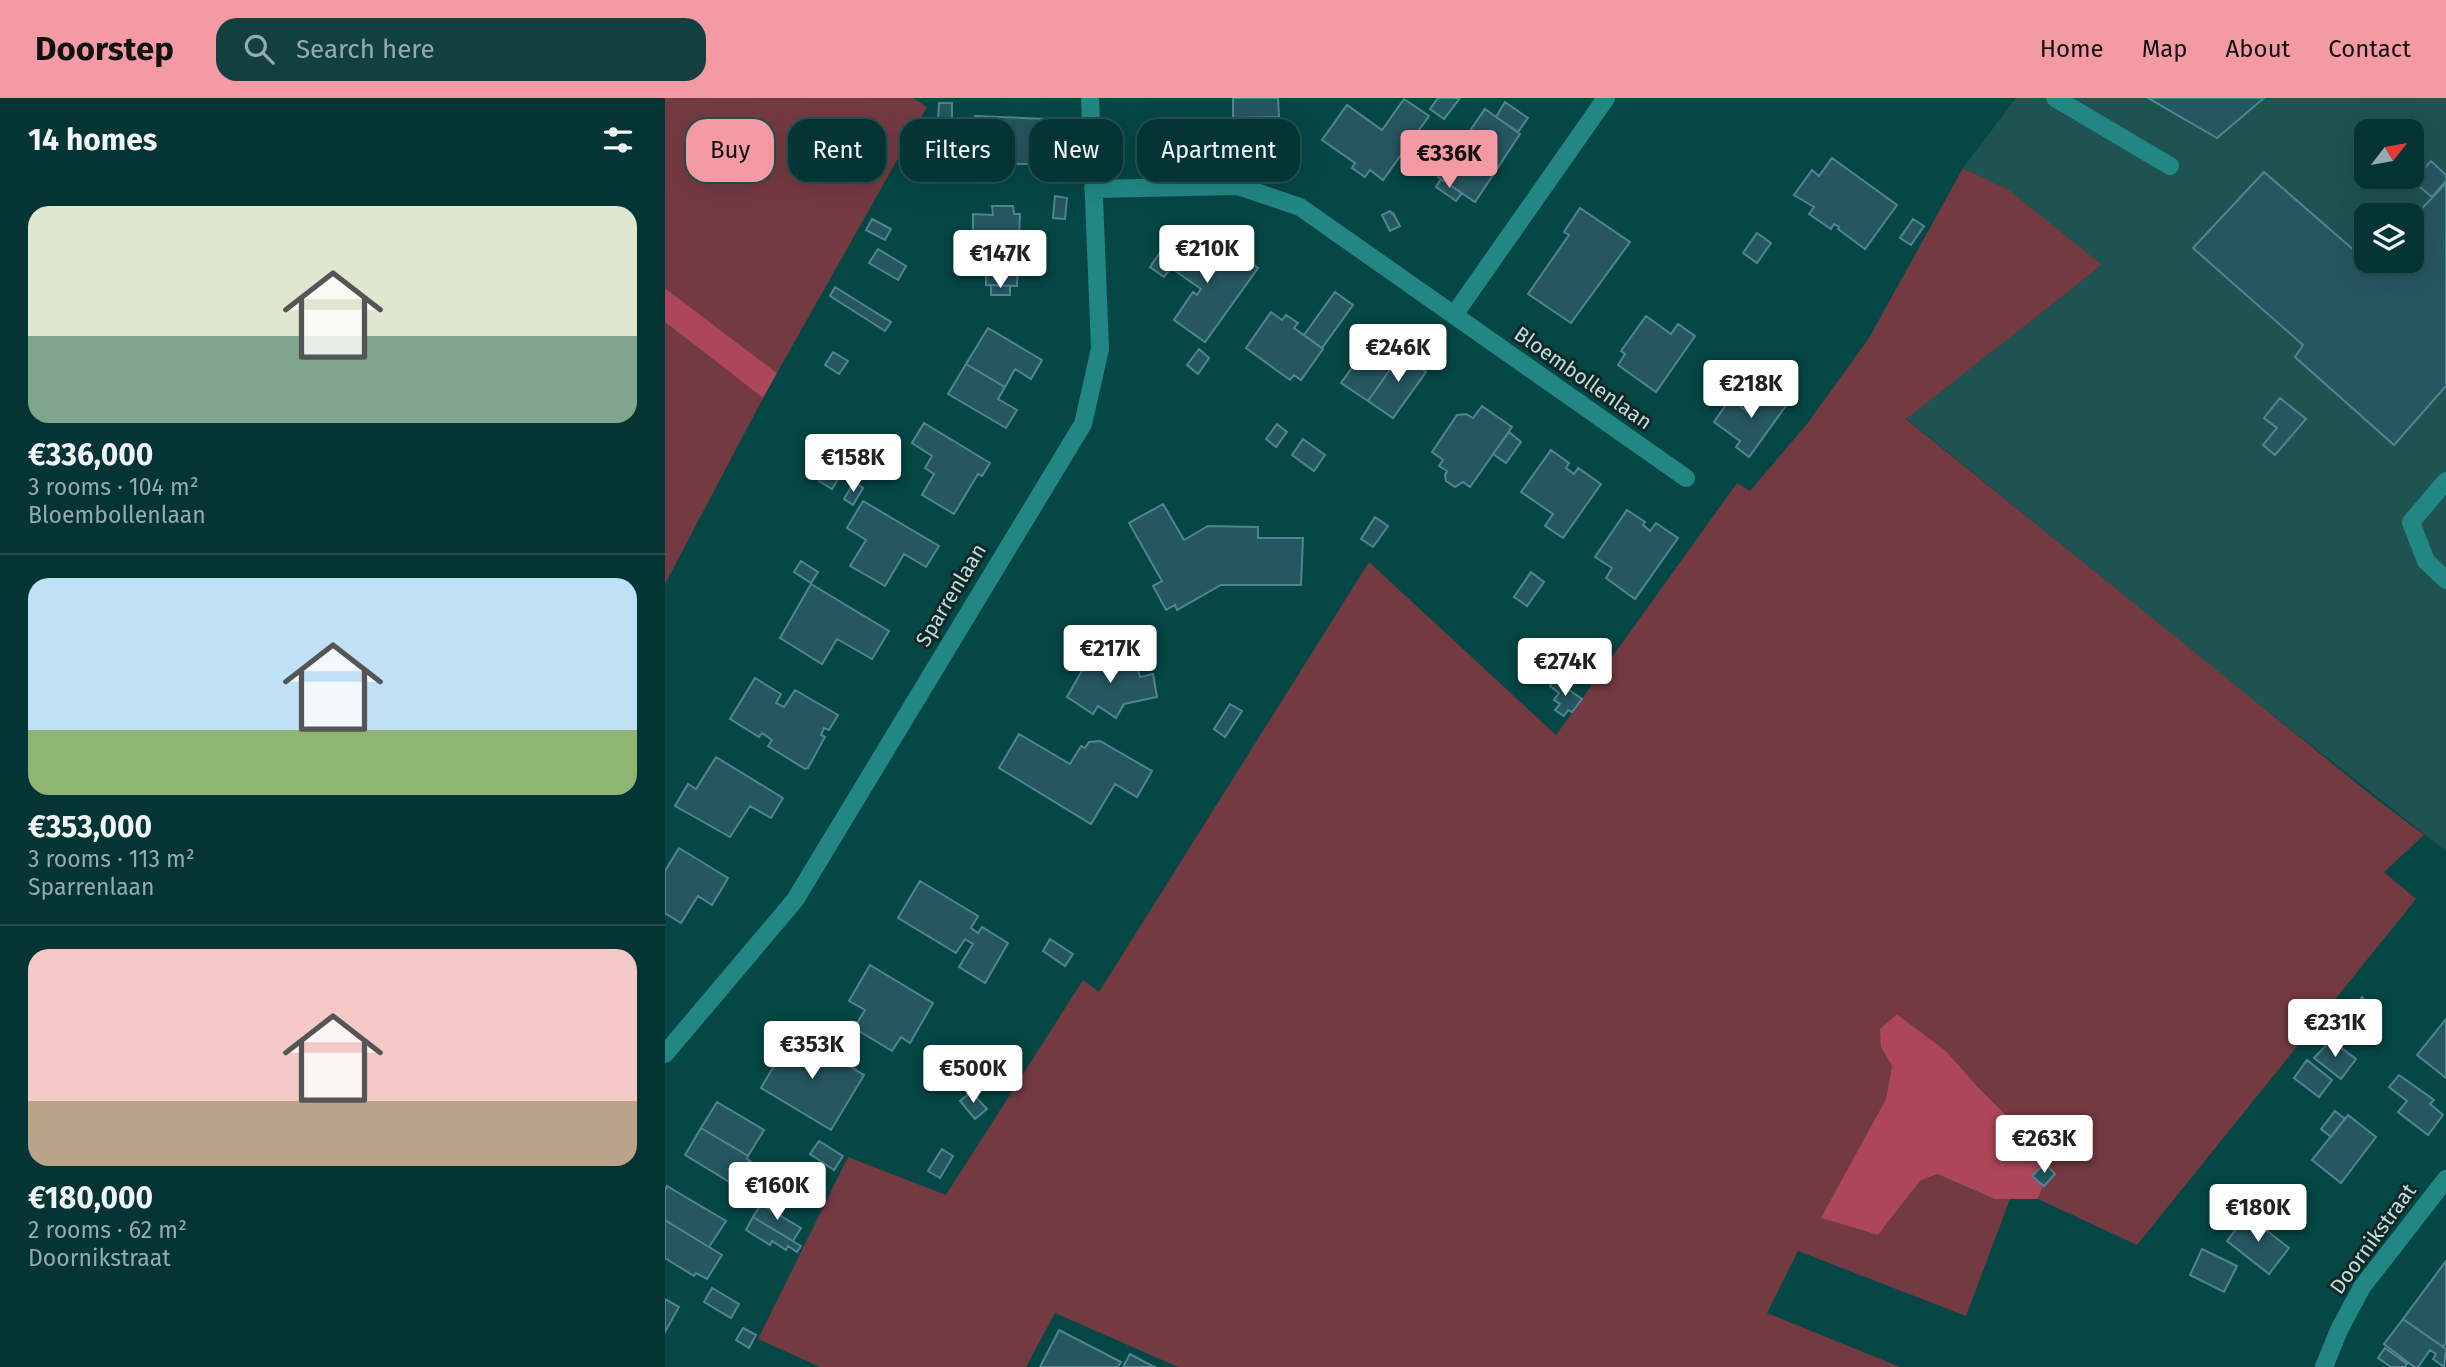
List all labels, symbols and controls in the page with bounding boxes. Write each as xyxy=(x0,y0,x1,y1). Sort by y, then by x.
search box xyxy=(216,18,706,81)
text: Doorstep xyxy=(35,29,174,69)
icon: search xyxy=(240,30,278,68)
text: Search here xyxy=(296,34,435,65)
text: Home xyxy=(2040,35,2104,63)
text: Map xyxy=(2142,35,2188,63)
text: About xyxy=(2226,35,2290,63)
text: Contact xyxy=(2328,35,2411,63)
chip: Buy xyxy=(686,119,774,182)
chip: Rent xyxy=(788,119,886,182)
chip: Filters xyxy=(900,119,1015,182)
chip: New xyxy=(1029,119,1123,182)
chip: Apartment xyxy=(1137,119,1300,182)
north arrow xyxy=(2354,119,2424,189)
map controls xyxy=(2354,119,2424,273)
icon: filters xyxy=(599,121,637,159)
text: 14 homes xyxy=(28,122,157,158)
pin: €336K xyxy=(1400,130,1498,190)
text: €336K xyxy=(1416,139,1482,167)
button: layers xyxy=(2354,203,2424,273)
pin: €210K xyxy=(1158,226,1256,285)
pin: €147K xyxy=(951,230,1049,290)
text: €210K xyxy=(1175,234,1239,262)
text: €147K xyxy=(969,239,1031,267)
icon: home xyxy=(270,252,396,378)
street label: Bloembollenlaan xyxy=(1509,321,1657,435)
pin: €246K xyxy=(1349,324,1447,384)
text: €246K xyxy=(1365,333,1431,361)
pin: €218K xyxy=(1702,360,1800,420)
text: €218K xyxy=(1719,369,1783,397)
pin: €158K xyxy=(804,434,902,494)
text: €336,000 xyxy=(28,437,153,473)
text: €158K xyxy=(821,443,885,471)
text: 3 rooms · 104 m² xyxy=(28,473,199,501)
text: Bloembollenlaan xyxy=(28,501,206,529)
street label: Sparrenlaan xyxy=(910,539,992,651)
icon: home xyxy=(270,624,396,750)
pin: €217K xyxy=(1061,626,1159,685)
text: €217K xyxy=(1080,634,1140,662)
pin: €274K xyxy=(1516,638,1614,698)
text: €274K xyxy=(1534,647,1596,675)
text: €353,000 xyxy=(28,809,152,845)
text: 3 rooms · 113 m² xyxy=(28,845,195,873)
text: Sparrenlaan xyxy=(28,873,155,901)
icon: home xyxy=(270,995,396,1121)
pin: €231K xyxy=(2286,1000,2384,1059)
text: €231K xyxy=(2304,1008,2366,1036)
pin: €353K xyxy=(763,1021,861,1081)
text: €353K xyxy=(780,1030,844,1058)
pin: €500K xyxy=(924,1046,1022,1105)
text: €500K xyxy=(939,1054,1007,1082)
pin: €263K xyxy=(1995,1116,2093,1175)
text: €263K xyxy=(2012,1124,2076,1152)
pin: €160K xyxy=(728,1162,826,1222)
text: €160K xyxy=(745,1171,809,1199)
street label: Doornikstraat xyxy=(2324,1178,2422,1299)
text: €180,000 xyxy=(28,1180,153,1216)
pin: €180K xyxy=(2209,1184,2307,1244)
text: €180K xyxy=(2226,1193,2290,1221)
text: 2 rooms · 62 m² xyxy=(28,1216,187,1244)
text: Doornikstraat xyxy=(28,1244,171,1272)

